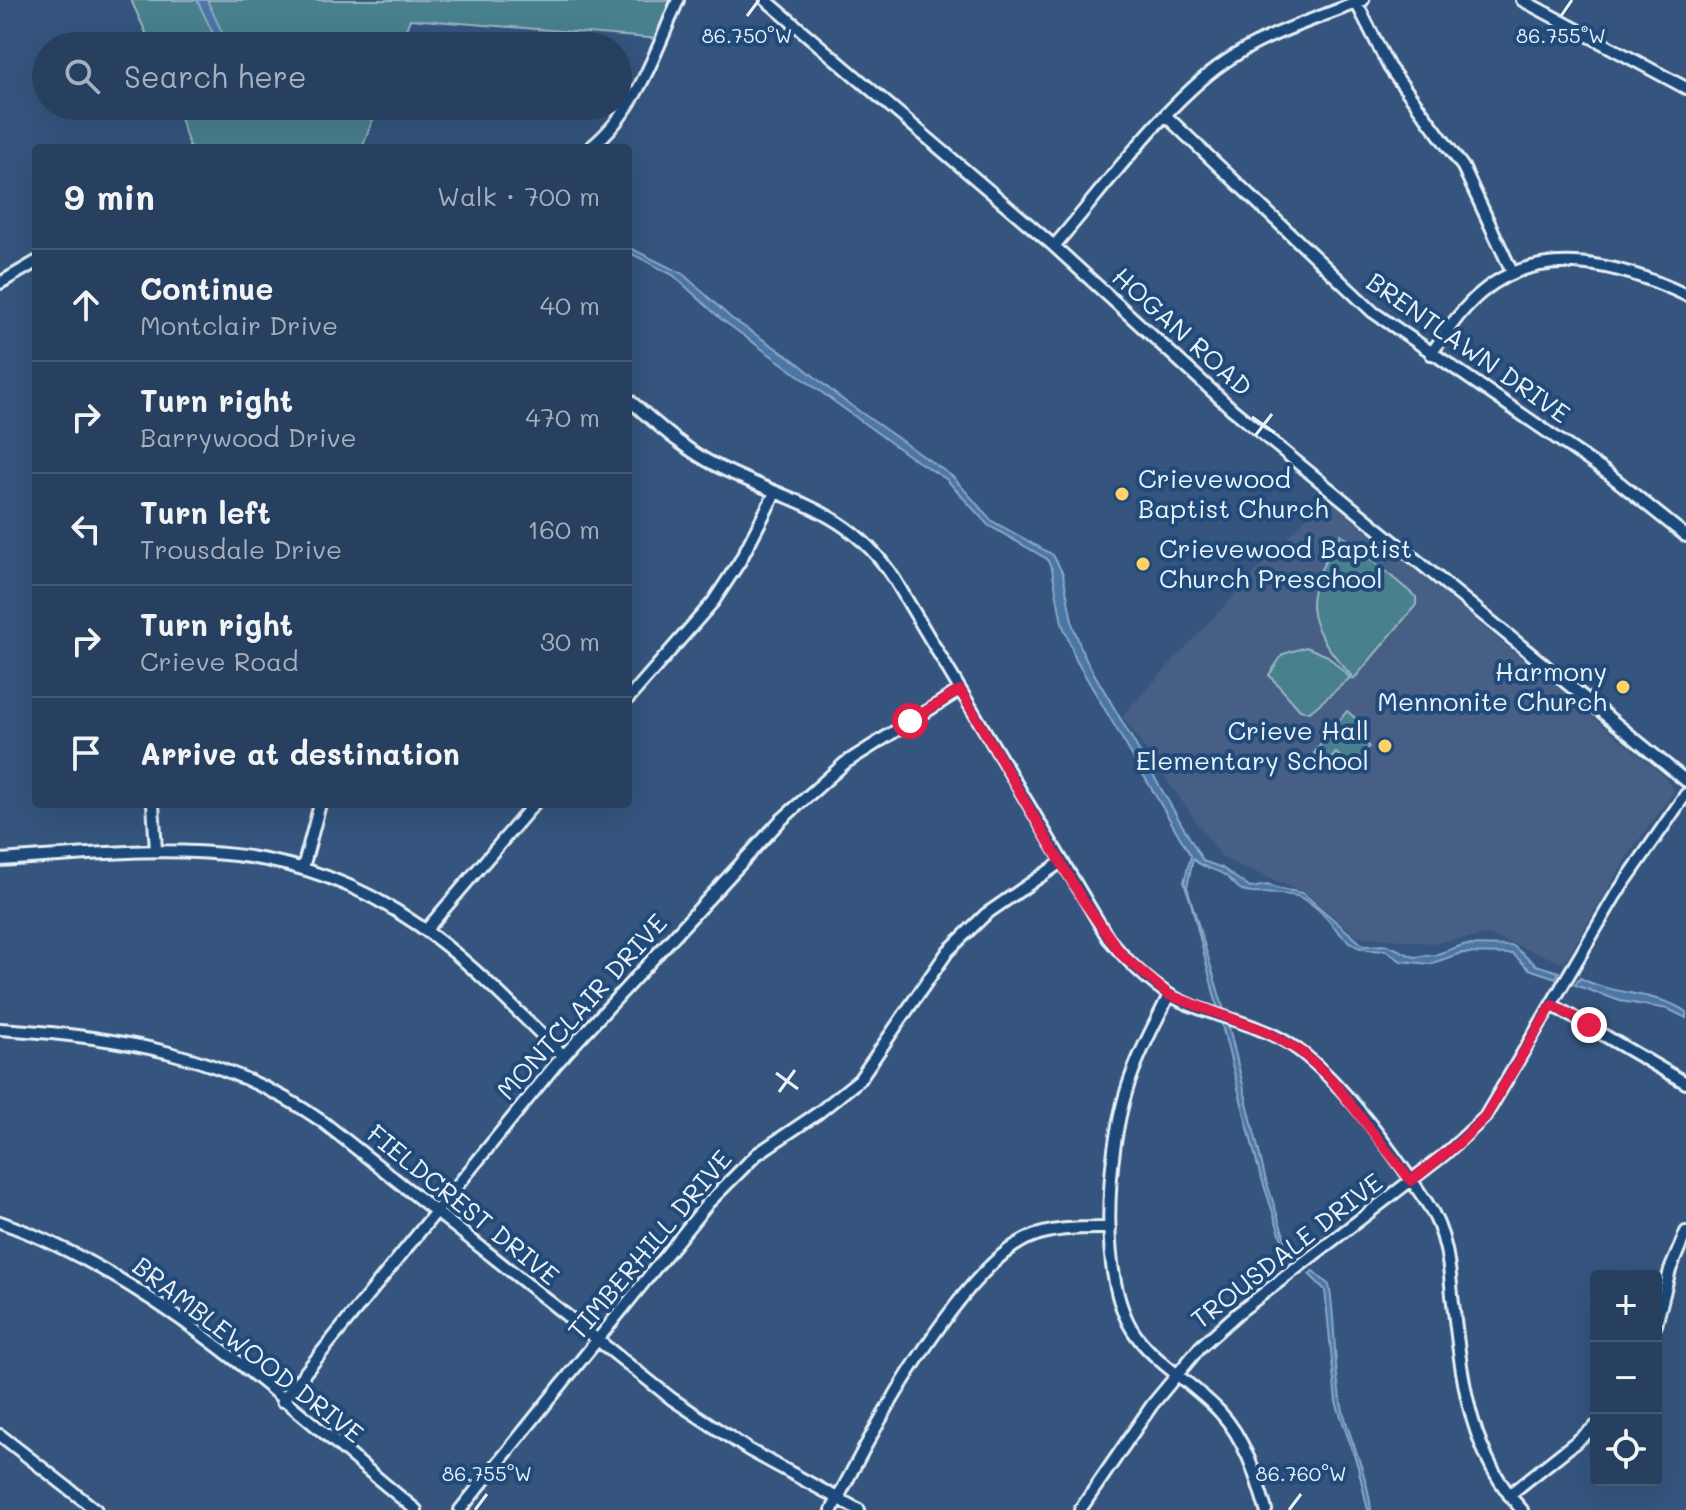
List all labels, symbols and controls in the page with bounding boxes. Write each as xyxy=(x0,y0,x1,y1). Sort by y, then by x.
text: 86.750°W xyxy=(702,22,792,48)
text: 86.755°W xyxy=(1516,22,1606,48)
search box xyxy=(32,32,632,120)
icon: search xyxy=(60,54,104,98)
text: Search here xyxy=(124,56,307,96)
text: 9 min xyxy=(64,174,155,219)
text: Walk · 700 m xyxy=(437,179,600,213)
street label: HOGAN ROAD xyxy=(1106,259,1260,403)
street label: BRENTLAWN DRIVE xyxy=(1360,264,1577,430)
text: Continue xyxy=(140,268,273,308)
icon: ahead xyxy=(64,283,108,327)
text: 40 m xyxy=(540,288,600,322)
text: Montclair Drive xyxy=(140,308,338,342)
text: Turn right xyxy=(140,380,293,420)
icon: right xyxy=(64,395,108,439)
text: 470 m xyxy=(525,400,600,434)
text: Barrywood Drive xyxy=(140,420,357,454)
place label: Crievewood Baptist Church xyxy=(1138,461,1329,525)
marker: Crievewood Baptist Church xyxy=(1113,485,1131,503)
text: Turn left xyxy=(140,492,271,532)
icon: left xyxy=(64,507,108,551)
text: 160 m xyxy=(528,512,600,546)
place label: Crievewood Baptist Church Preschool xyxy=(1159,531,1412,595)
text: Trousdale Drive xyxy=(140,532,342,566)
marker: Crievewood Baptist Church Preschool xyxy=(1134,555,1152,573)
text: Turn right xyxy=(140,604,293,644)
icon: right xyxy=(64,619,108,663)
text: 30 m xyxy=(540,624,600,658)
text: Crieve Road xyxy=(140,644,299,678)
place label: Harmony Mennonite Church xyxy=(1377,654,1607,718)
marker: Harmony Mennonite Church xyxy=(1614,678,1632,696)
route start xyxy=(892,703,928,739)
place label: Crieve Hall Elementary School xyxy=(1136,713,1369,777)
icon: arrive xyxy=(64,731,108,775)
text: Arrive at destination xyxy=(140,733,460,773)
marker: Crieve Hall Elementary School xyxy=(1376,737,1394,755)
street label: MONTCLAIR DRIVE xyxy=(489,906,674,1107)
route end xyxy=(1571,1007,1607,1043)
street label: FIELDCREST DRIVE xyxy=(361,1116,567,1292)
street label: TIMBERHILL DRIVE xyxy=(560,1142,739,1346)
street label: TROUSDALE DRIVE xyxy=(1184,1165,1389,1336)
street label: BRAMBLEWOOD DRIVE xyxy=(126,1248,371,1450)
map controls xyxy=(1590,1270,1662,1486)
button: + xyxy=(1590,1270,1662,1342)
button: − xyxy=(1590,1342,1662,1414)
button: locate xyxy=(1590,1414,1662,1486)
text: 86.755°W xyxy=(442,1460,532,1486)
text: 86.760°W xyxy=(1256,1460,1346,1486)

